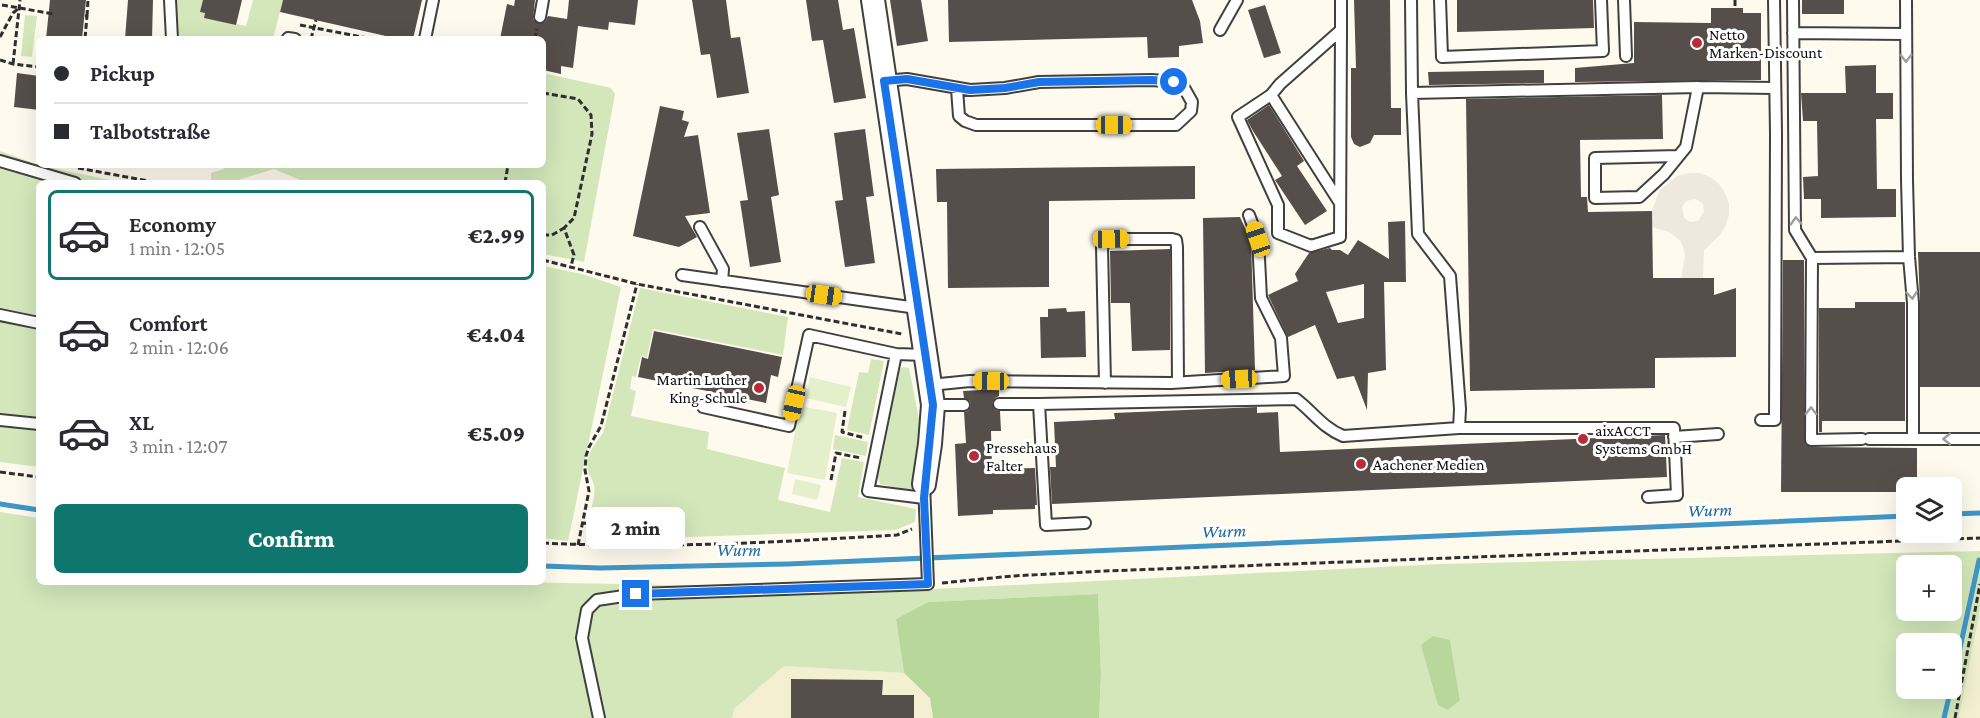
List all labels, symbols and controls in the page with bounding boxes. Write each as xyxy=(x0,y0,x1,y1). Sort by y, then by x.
place label: Netto Marken-Discount xyxy=(1709,26,1823,61)
marker: Netto Marken-Discount xyxy=(1690,36,1704,50)
one-way arrow xyxy=(1900,54,1912,63)
text: Pickup xyxy=(90,61,155,86)
route start xyxy=(1160,68,1187,95)
car xyxy=(1096,116,1132,134)
text: Talbotstraße xyxy=(90,119,210,144)
icon: car xyxy=(57,208,111,262)
text: Economy xyxy=(129,212,216,237)
one-way arrow xyxy=(1789,216,1802,225)
car xyxy=(1244,219,1272,259)
text: €2.99 xyxy=(468,223,525,248)
car xyxy=(1093,230,1129,248)
text: 1 min · 12:05 xyxy=(129,237,225,259)
car xyxy=(805,284,843,306)
one-way arrow xyxy=(1906,291,1919,300)
icon: car xyxy=(57,307,111,361)
text: Comfort xyxy=(129,311,207,336)
text: €4.04 xyxy=(467,322,525,347)
text: 2 min · 12:06 xyxy=(129,336,229,358)
car xyxy=(1221,369,1257,389)
place label: Martin Luther King-Schule xyxy=(657,371,747,407)
car xyxy=(973,372,1009,390)
marker: Martin Luther King-Schule xyxy=(752,381,766,395)
car xyxy=(781,383,807,423)
icon: car xyxy=(57,406,111,460)
one-way arrow xyxy=(1805,407,1817,416)
text: XL xyxy=(129,410,154,435)
text: €5.09 xyxy=(468,421,525,446)
place label: aixACCT Systems GmbH xyxy=(1595,422,1692,458)
marker: aixACCT Systems GmbH xyxy=(1576,432,1590,446)
one-way arrow xyxy=(1942,433,1951,445)
text: 3 min · 12:07 xyxy=(129,435,227,457)
place label: Pressehaus Falter xyxy=(986,439,1057,474)
marker: Pressehaus Falter xyxy=(967,449,981,463)
place label: Aachener Medien xyxy=(1373,456,1485,473)
marker: Aachener Medien xyxy=(1354,457,1368,471)
map controls xyxy=(1896,477,1962,699)
button: layers xyxy=(1896,477,1962,543)
water label: Wurm xyxy=(1687,499,1733,521)
button: Confirm xyxy=(54,504,528,573)
callout: 2 min xyxy=(586,507,686,549)
text: 2 min xyxy=(611,517,660,539)
water label: Wurm xyxy=(1201,520,1247,542)
water label: Wurm xyxy=(717,540,761,560)
button: + xyxy=(1896,555,1962,621)
route end xyxy=(622,580,649,607)
button: − xyxy=(1896,633,1962,699)

